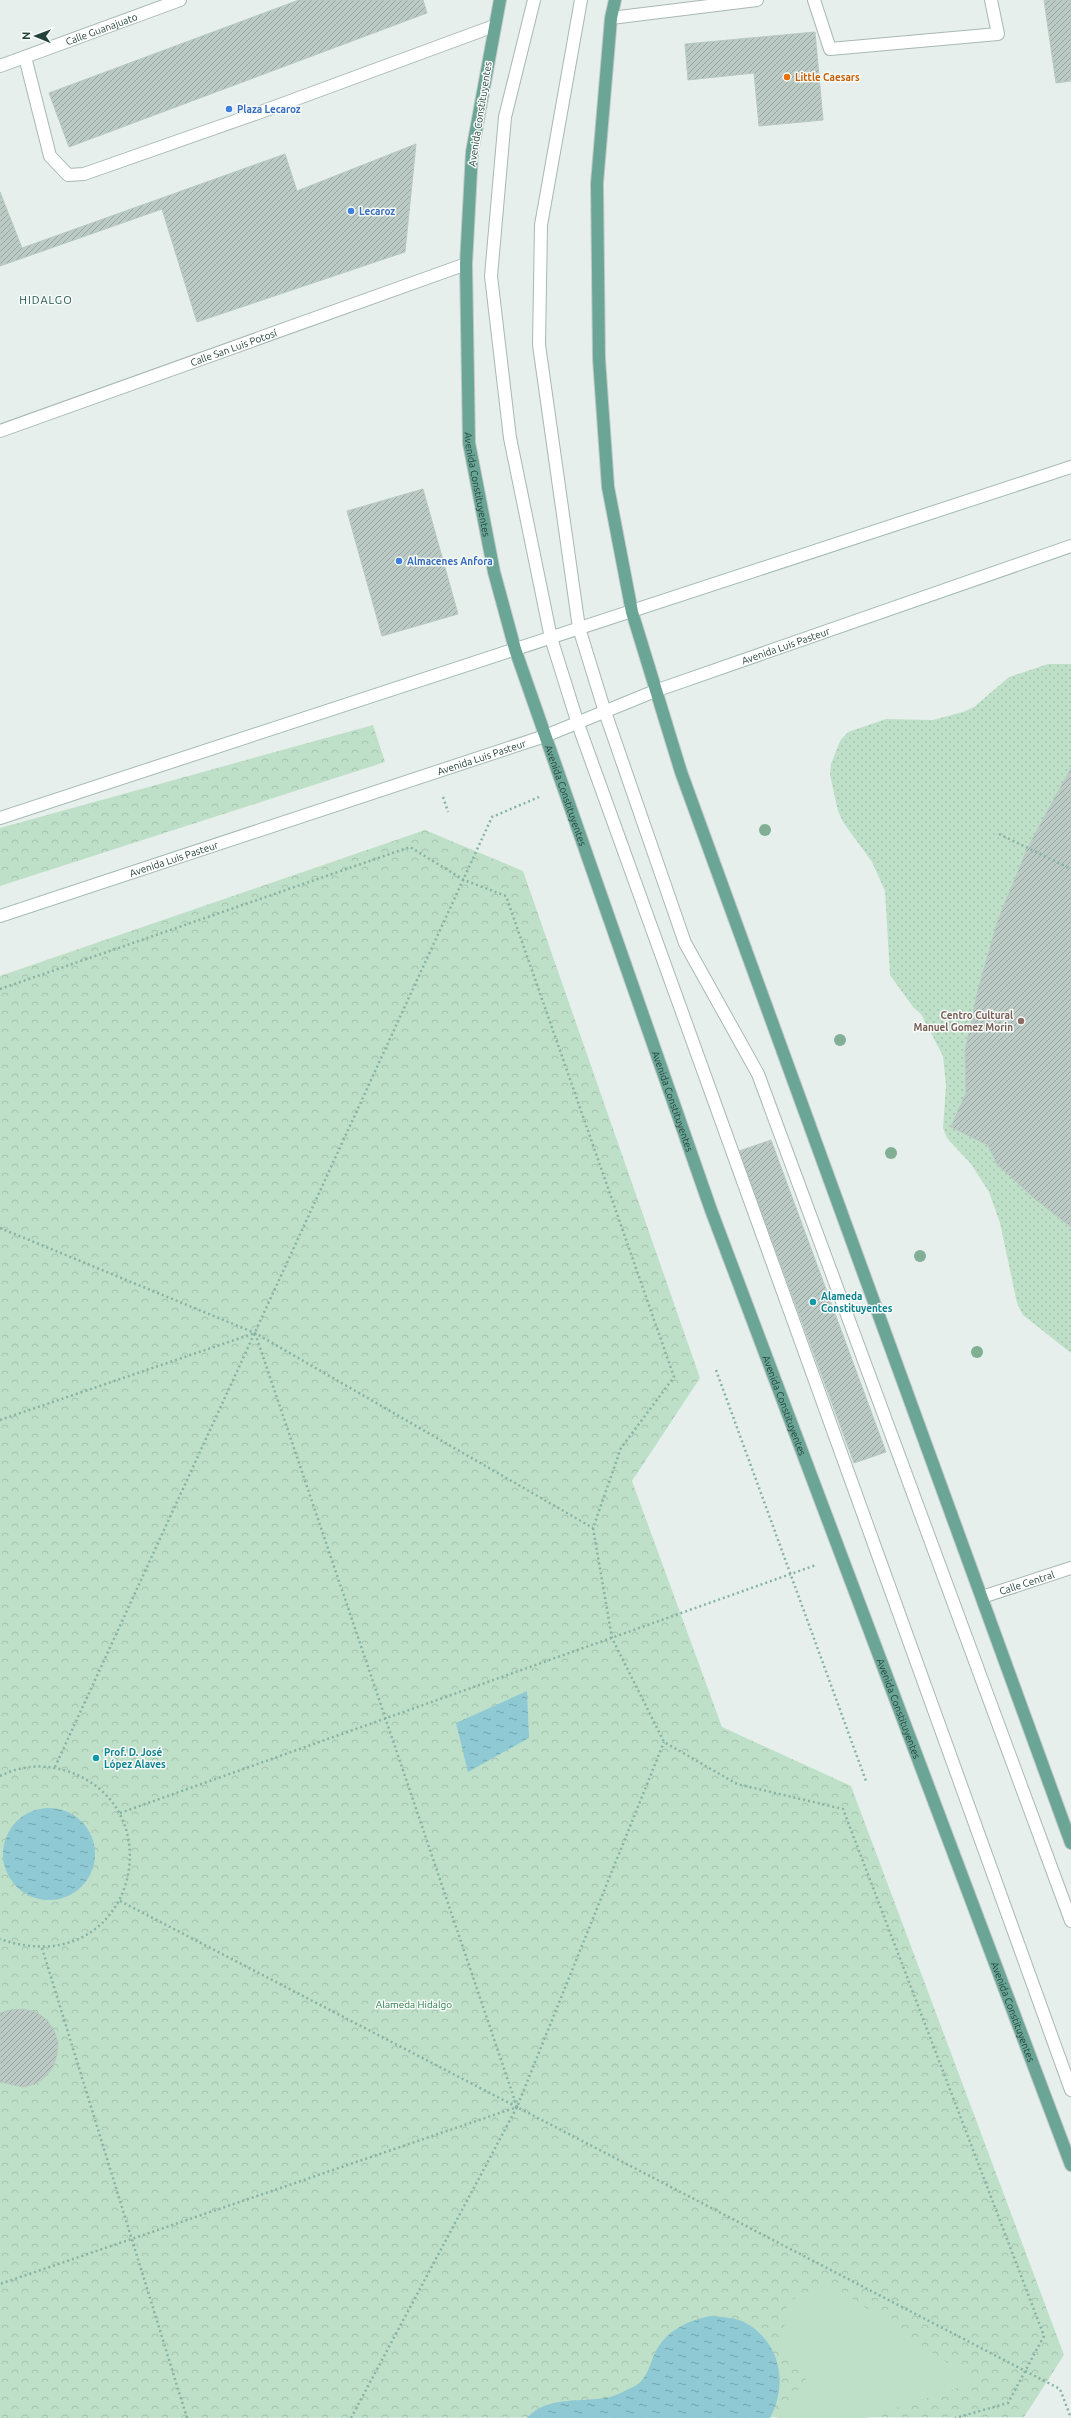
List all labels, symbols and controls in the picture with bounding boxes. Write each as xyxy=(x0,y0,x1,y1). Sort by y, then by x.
street label: Calle Guanajuato xyxy=(64,11,139,47)
north arrow xyxy=(16,16,56,56)
text: N xyxy=(20,32,32,40)
street label: Avenida Constituyentes xyxy=(466,61,494,167)
marker: Little Caesars xyxy=(782,72,792,82)
place label: Little Caesars xyxy=(795,72,860,83)
marker: Plaza Lecaroz xyxy=(224,104,234,114)
place label: Plaza Lecaroz xyxy=(237,104,301,115)
marker: Lecaroz xyxy=(346,206,356,216)
place label: Lecaroz xyxy=(359,206,395,217)
district label: HIDALGO xyxy=(19,294,73,306)
street label: Calle San Luis Potosí xyxy=(189,327,279,368)
street label: Avenida Constituyentes xyxy=(463,432,493,538)
marker: Almacenes Anfora xyxy=(394,556,404,566)
place label: Almacenes Anfora xyxy=(407,556,493,567)
street label: Avenida Luis Pasteur xyxy=(740,625,831,666)
street label: Avenida Luis Pasteur xyxy=(436,737,527,777)
street label: Avenida Constituyentes xyxy=(543,743,589,847)
street label: Avenida Luis Pasteur xyxy=(128,839,220,878)
place label: Centro Cultural Manuel Gomez Morin xyxy=(914,1010,1013,1033)
marker: Centro Cultural Manuel Gomez Morin xyxy=(1016,1016,1026,1026)
street label: Avenida Constituyentes xyxy=(650,1049,696,1153)
place label: Alameda Constituyentes xyxy=(821,1291,893,1314)
marker: Alameda Constituyentes xyxy=(808,1297,818,1307)
street label: Avenida Constituyentes xyxy=(761,1354,809,1457)
street label: Calle Central xyxy=(998,1568,1056,1597)
street label: Avenida Constituyentes xyxy=(875,1657,923,1760)
place label: Prof. D. José López Alaves xyxy=(104,1747,166,1770)
marker: Prof. D. José López Alaves xyxy=(91,1753,101,1763)
street label: Avenida Constituyentes xyxy=(989,1960,1037,2063)
park label: Alameda Hidalgo xyxy=(376,1999,452,2010)

